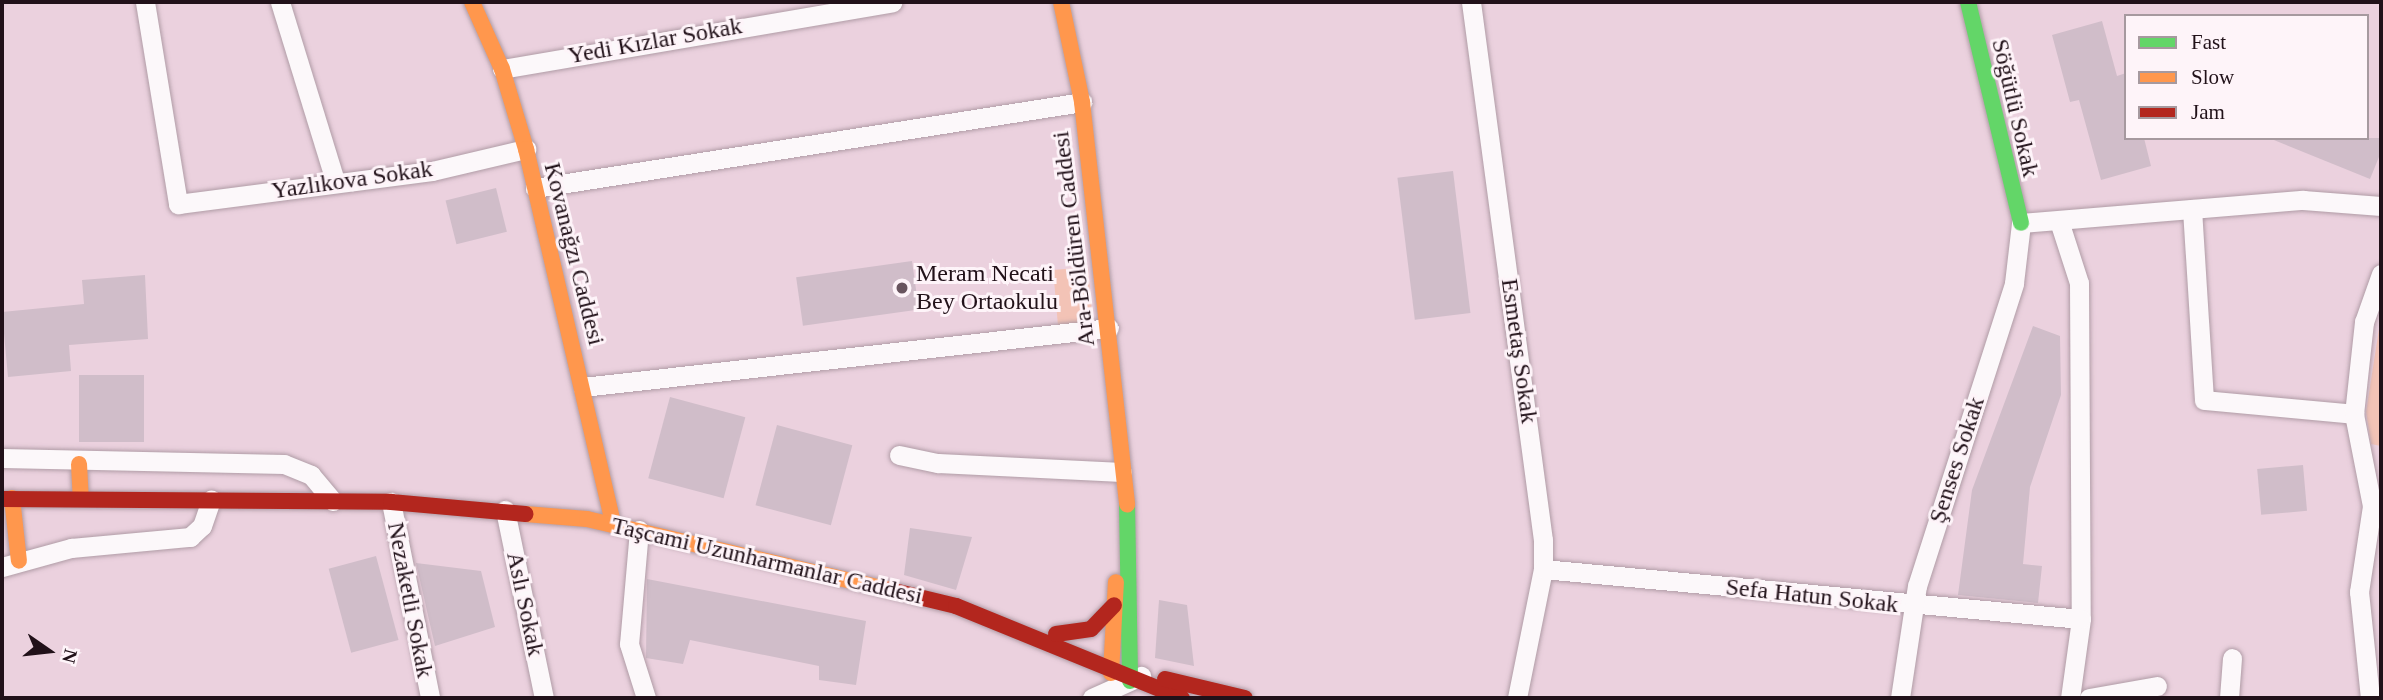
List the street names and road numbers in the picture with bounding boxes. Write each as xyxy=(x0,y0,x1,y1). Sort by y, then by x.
street label: Yedi Kızlar Sokak xyxy=(566,12,744,70)
street label: Söğütlü Sokak xyxy=(1985,36,2045,180)
street label: Ara-Böldüren Caddesi xyxy=(1047,130,1101,348)
street label: Yazlıkova Sokak xyxy=(270,154,434,206)
street label: Kovanağzı Caddesi xyxy=(537,160,611,348)
street label: Esmetaş Sokak xyxy=(1495,277,1543,425)
street label: Şenses Sokak xyxy=(1923,393,1991,527)
street label: Taşcami Uzunharmanlar Caddesi xyxy=(609,511,925,611)
street label: Nezaketli Sokak xyxy=(381,520,439,680)
street label: Aslı Sokak xyxy=(500,549,550,659)
street label: Sefa Hatun Sokak xyxy=(1724,573,1900,619)

